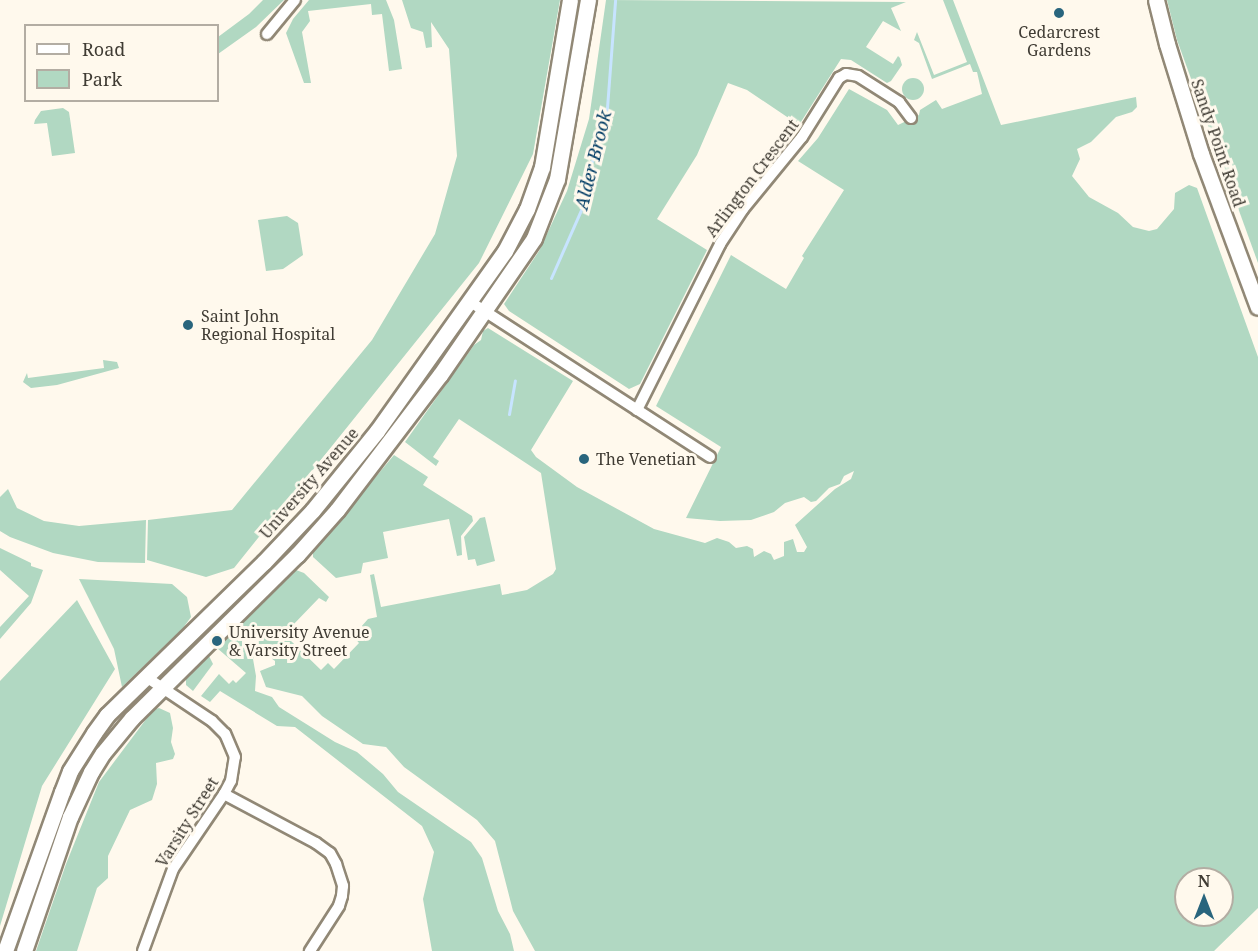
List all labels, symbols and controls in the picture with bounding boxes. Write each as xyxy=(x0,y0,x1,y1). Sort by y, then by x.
marker: Cedarcrest Gardens xyxy=(1052,6,1066,20)
place label: Cedarcrest Gardens xyxy=(1018,22,1100,60)
legend xyxy=(24,24,219,102)
text: Road xyxy=(82,37,125,61)
text: Park xyxy=(82,67,122,91)
street label: Sandy Point Road xyxy=(1187,77,1249,209)
water label: Alder Brook xyxy=(570,108,616,212)
street label: Arlington Crescent xyxy=(701,115,803,241)
place label: Saint John Regional Hospital xyxy=(201,306,335,344)
marker: Saint John Regional Hospital xyxy=(179,316,197,334)
street label: University Avenue xyxy=(256,424,362,542)
place label: The Venetian xyxy=(596,449,696,469)
marker: The Venetian xyxy=(577,452,591,466)
place label: University Avenue & Varsity Street xyxy=(229,622,370,660)
marker: University Avenue & Varsity Street xyxy=(210,634,224,648)
street label: Varsity Street xyxy=(152,774,222,870)
north arrow xyxy=(1174,867,1234,927)
text: N xyxy=(1198,870,1210,892)

